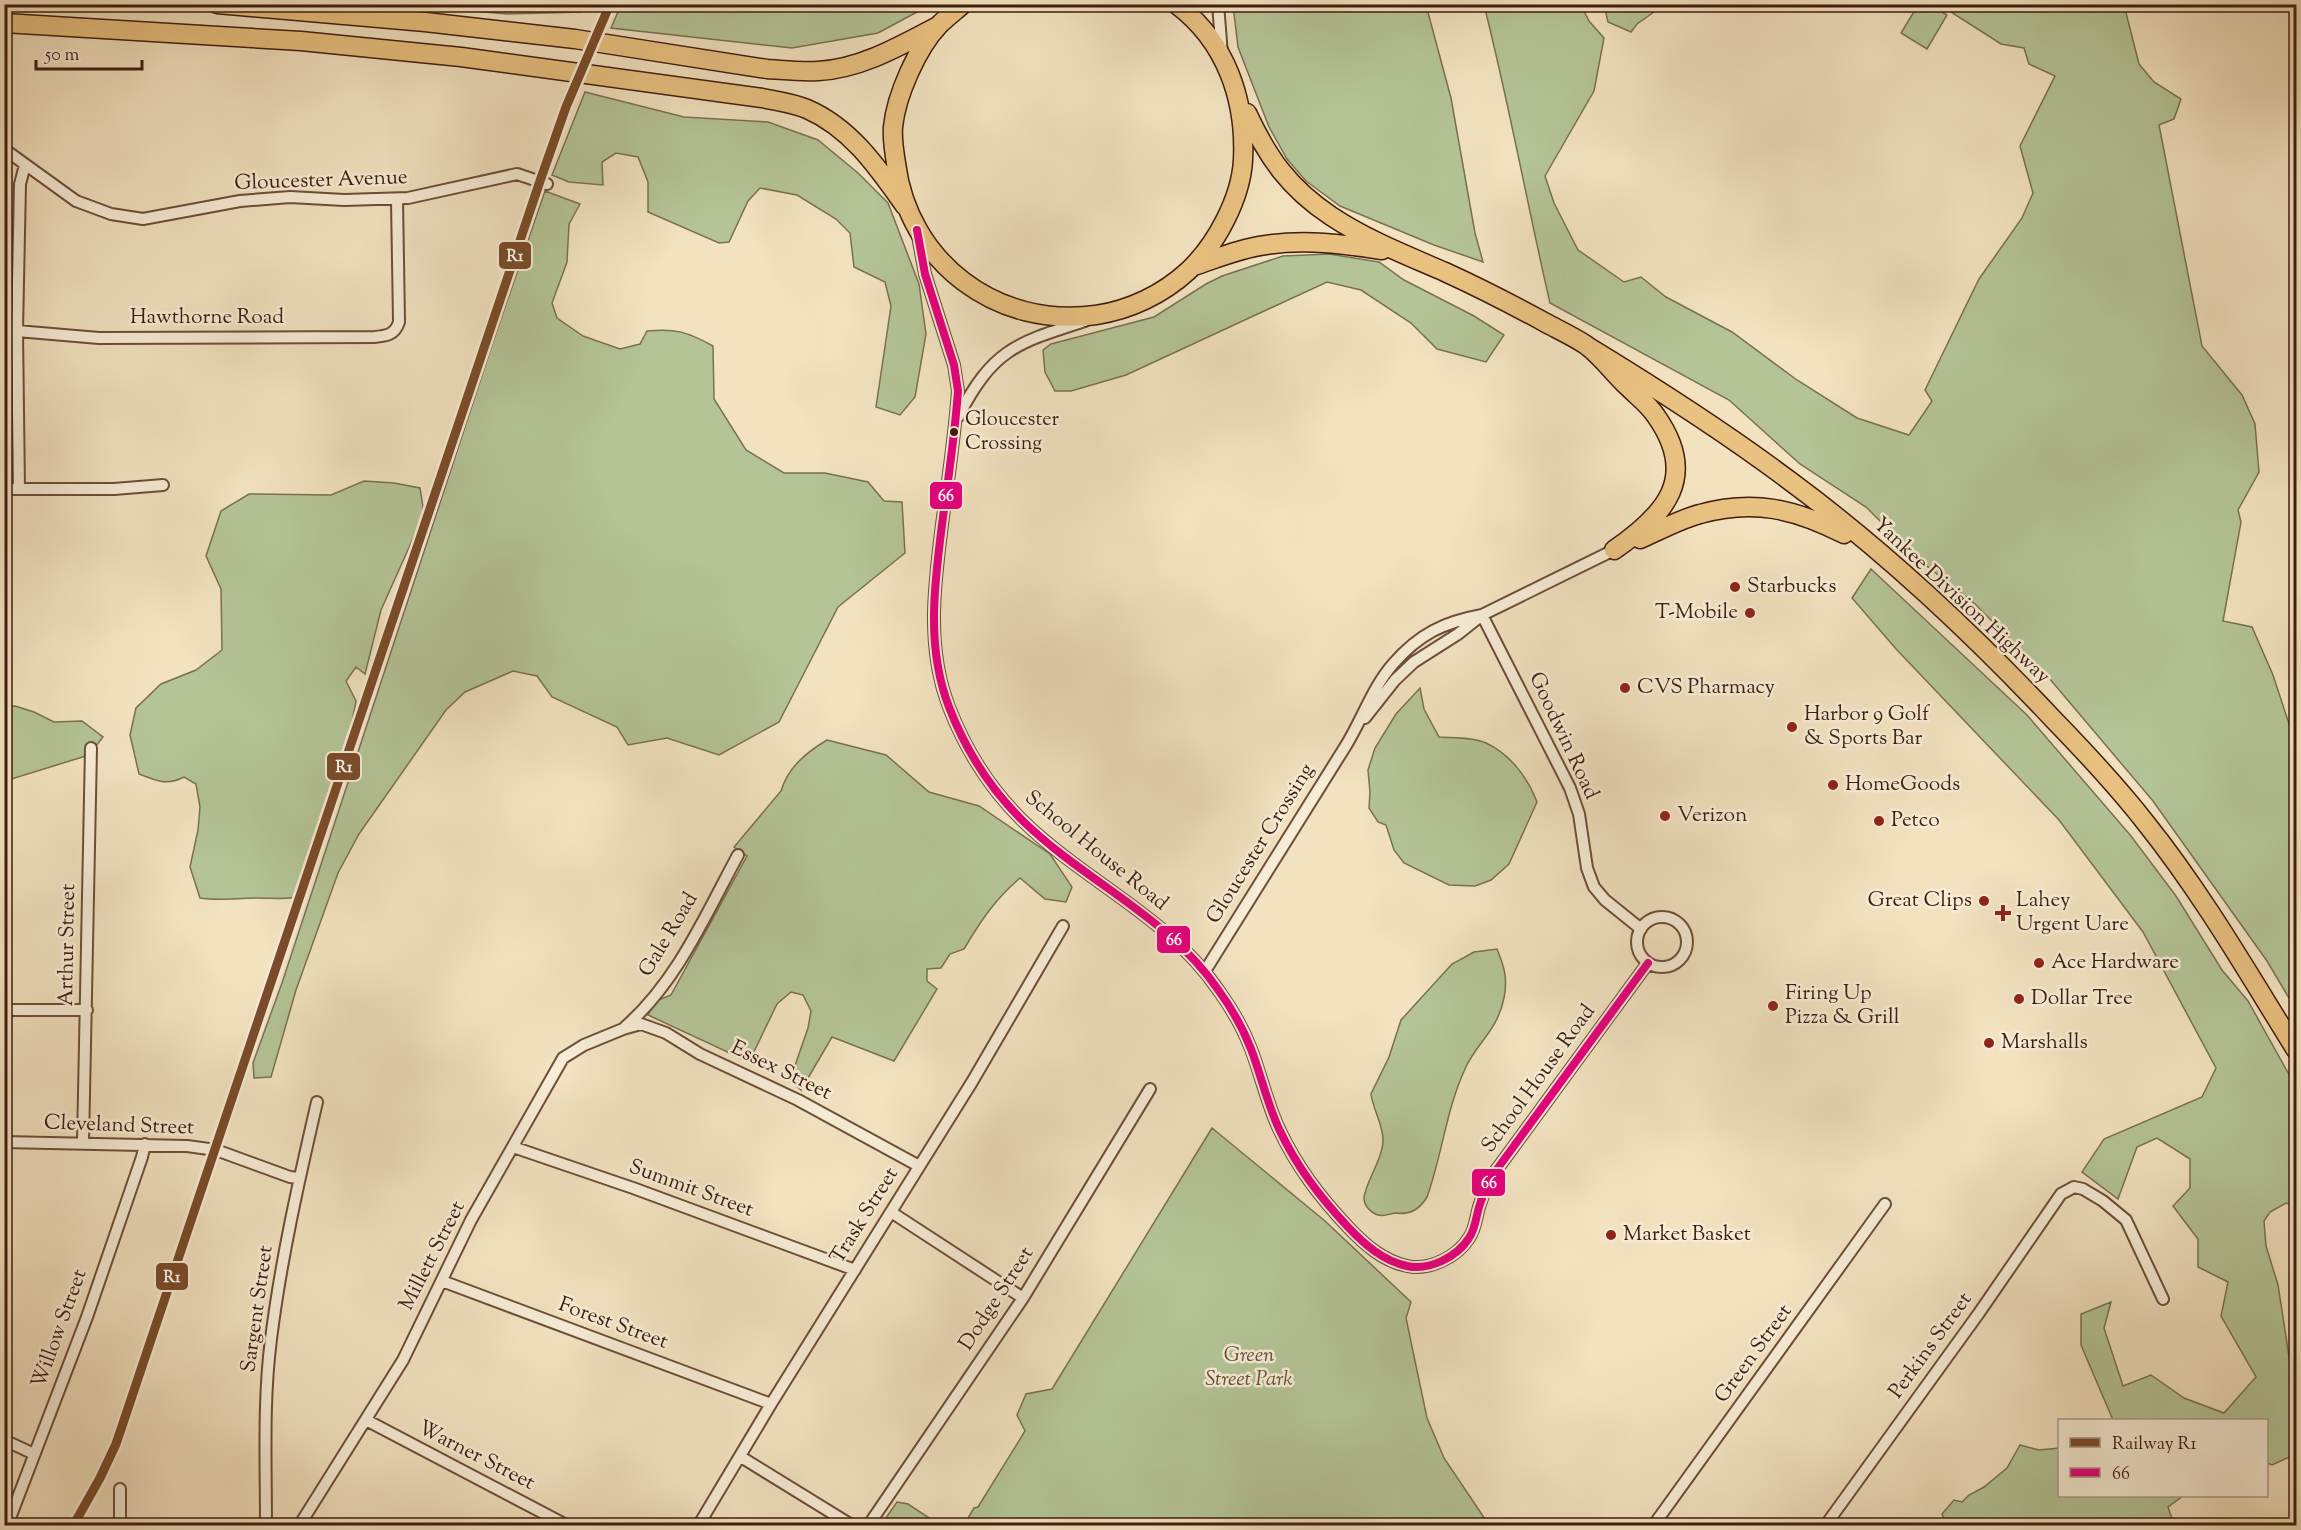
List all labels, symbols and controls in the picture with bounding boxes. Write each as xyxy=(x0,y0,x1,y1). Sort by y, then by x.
scale bar xyxy=(36,33,142,71)
text: 50 m xyxy=(44,43,80,69)
street label: Gloucester Avenue xyxy=(234,163,408,199)
line badge: R1 xyxy=(498,241,532,270)
text: R1 xyxy=(507,246,524,269)
street label: Hawthorne Road xyxy=(130,303,284,333)
place label: Gloucester Crossing xyxy=(965,406,1060,459)
marker: Gloucester Crossing xyxy=(948,426,960,438)
line badge: 66 xyxy=(929,481,963,510)
text: 66 xyxy=(938,486,954,509)
street label: Yankee Division Highway xyxy=(1866,511,2057,692)
place label: Starbucks xyxy=(1747,572,1836,602)
marker: Starbucks xyxy=(1728,580,1742,594)
place label: T-Mobile xyxy=(1655,598,1738,628)
marker: T-Mobile xyxy=(1743,606,1757,620)
street label: Goodwin Road xyxy=(1520,667,1606,805)
place label: CVS Pharmacy xyxy=(1637,673,1775,703)
marker: CVS Pharmacy xyxy=(1618,681,1632,695)
place label: Harbor 9 Golf & Sports Bar xyxy=(1804,700,1931,754)
marker: Harbor 9 Golf & Sports Bar xyxy=(1785,720,1799,734)
line badge: R1 xyxy=(326,752,361,781)
text: R1 xyxy=(336,757,353,780)
street label: Gloucester Crossing xyxy=(1199,758,1323,930)
place label: HomeGoods xyxy=(1845,770,1960,800)
marker: HomeGoods xyxy=(1826,778,1840,792)
street label: School House Road xyxy=(1018,784,1174,918)
place label: Verizon xyxy=(1677,801,1747,831)
place label: Petco xyxy=(1891,806,1940,836)
marker: Verizon xyxy=(1658,809,1672,823)
marker: Petco xyxy=(1872,814,1886,828)
street label: Arthur Street xyxy=(52,884,84,1006)
place label: Great Clips xyxy=(1867,886,1972,916)
place label: Lahey Urgent Uare xyxy=(2016,886,2129,940)
street label: Gale Road xyxy=(632,887,706,983)
marker: Great Clips xyxy=(1977,894,1991,908)
marker: Lahey Urgent Uare xyxy=(1994,904,2012,922)
line badge: 66 xyxy=(1156,925,1191,954)
text: 66 xyxy=(1166,930,1182,953)
place label: Ace Hardware xyxy=(2051,948,2179,978)
marker: Ace Hardware xyxy=(2032,956,2046,970)
place label: Firing Up Pizza & Grill xyxy=(1785,979,1900,1033)
place label: Dollar Tree xyxy=(2031,984,2133,1014)
marker: Dollar Tree xyxy=(2012,992,2026,1006)
street label: School House Road xyxy=(1475,998,1603,1159)
marker: Firing Up Pizza & Grill xyxy=(1766,999,1780,1013)
place label: Marshalls xyxy=(2001,1028,2088,1058)
street label: Essex Street xyxy=(725,1034,837,1108)
marker: Marshalls xyxy=(1982,1036,1996,1050)
street label: Cleveland Street xyxy=(43,1108,195,1144)
street label: Summit Street xyxy=(624,1152,758,1226)
street label: Trask Street xyxy=(823,1162,907,1270)
line badge: 66 xyxy=(1471,1168,1506,1197)
text: 66 xyxy=(1481,1173,1497,1196)
street label: Millett Street xyxy=(393,1196,473,1316)
place label: Market Basket xyxy=(1623,1220,1751,1250)
marker: Market Basket xyxy=(1604,1228,1618,1242)
street label: Dodge Street xyxy=(952,1241,1042,1357)
street label: Sargent Street xyxy=(234,1244,282,1374)
line badge: R1 xyxy=(155,1262,189,1291)
street label: Willow Street xyxy=(25,1265,95,1393)
text: R1 xyxy=(164,1267,181,1290)
street label: Perkins Street xyxy=(1882,1287,1980,1405)
street label: Forest Street xyxy=(554,1290,672,1358)
street label: Green Street xyxy=(1708,1298,1800,1410)
park label: Green Street Park xyxy=(1205,1341,1293,1395)
street label: Warner Street xyxy=(412,1414,540,1498)
legend xyxy=(2058,1419,2268,1497)
text: Railway R1 xyxy=(2112,1432,2197,1458)
text: 66 xyxy=(2112,1462,2130,1488)

